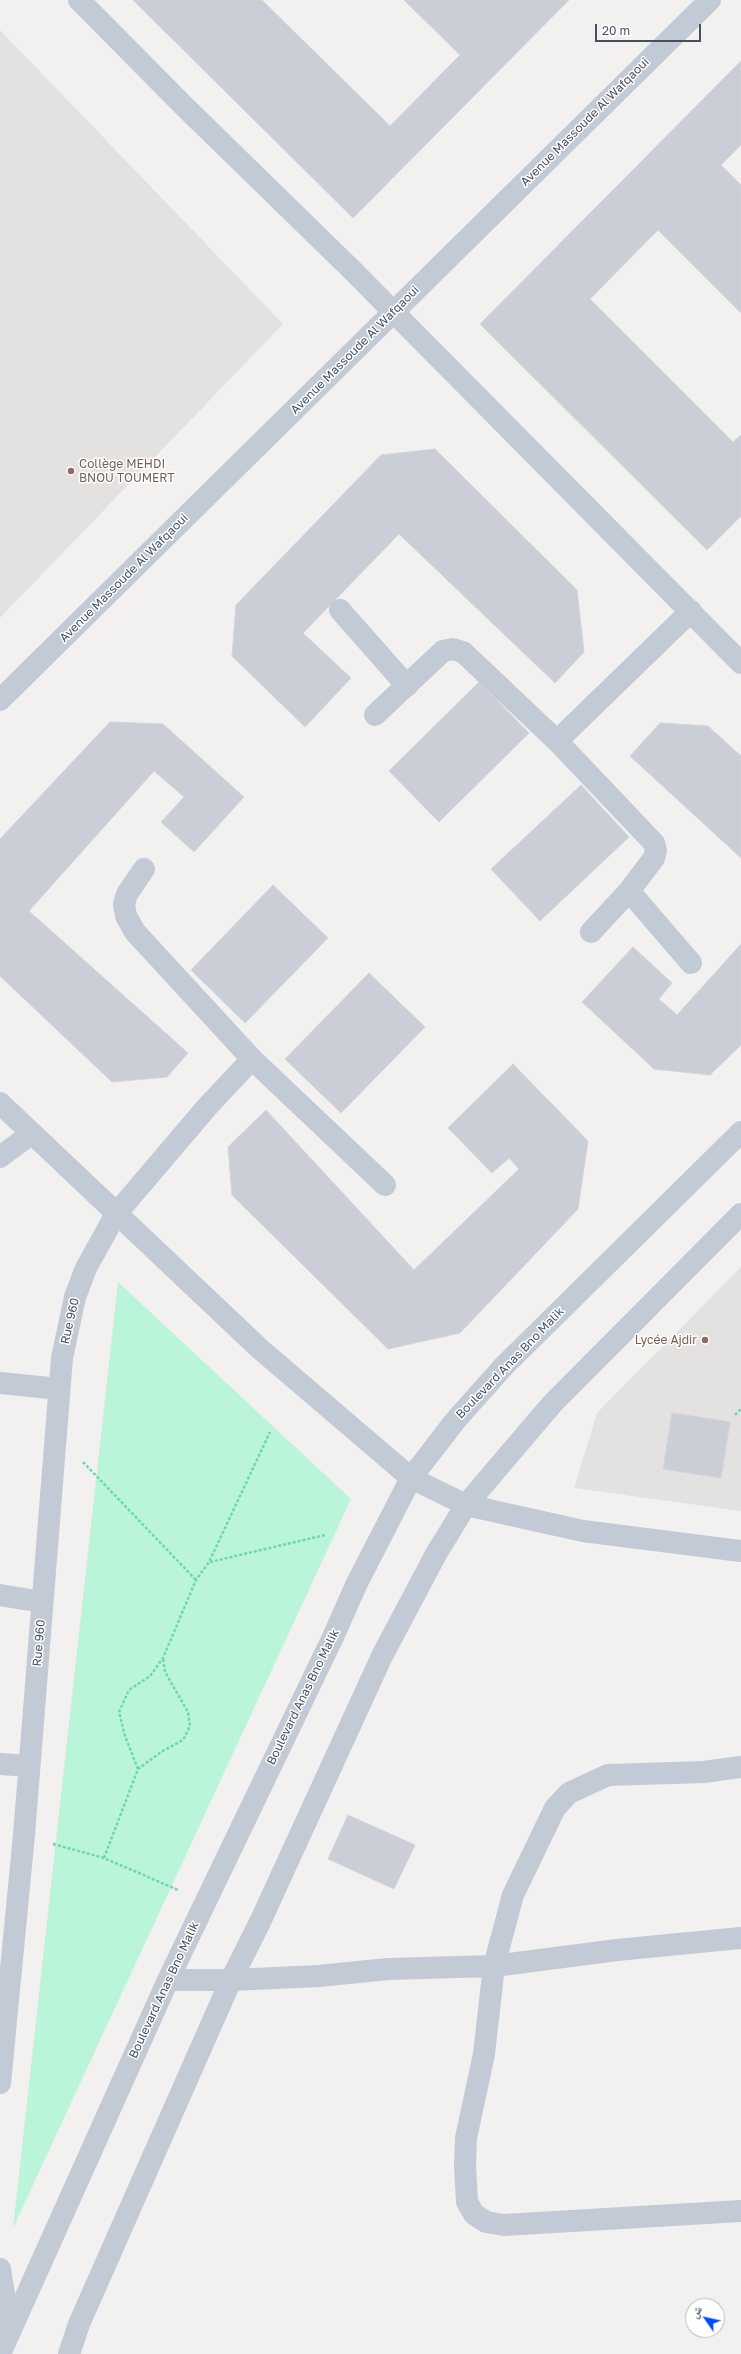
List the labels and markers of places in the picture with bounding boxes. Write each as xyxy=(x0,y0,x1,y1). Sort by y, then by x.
place label: Collège MEHDI BNOU TOUMERT xyxy=(79,457,175,485)
marker: Collège MEHDI BNOU TOUMERT xyxy=(66,466,76,476)
place label: Lycée Ajdir xyxy=(635,1333,697,1347)
marker: Lycée Ajdir xyxy=(700,1335,710,1345)

